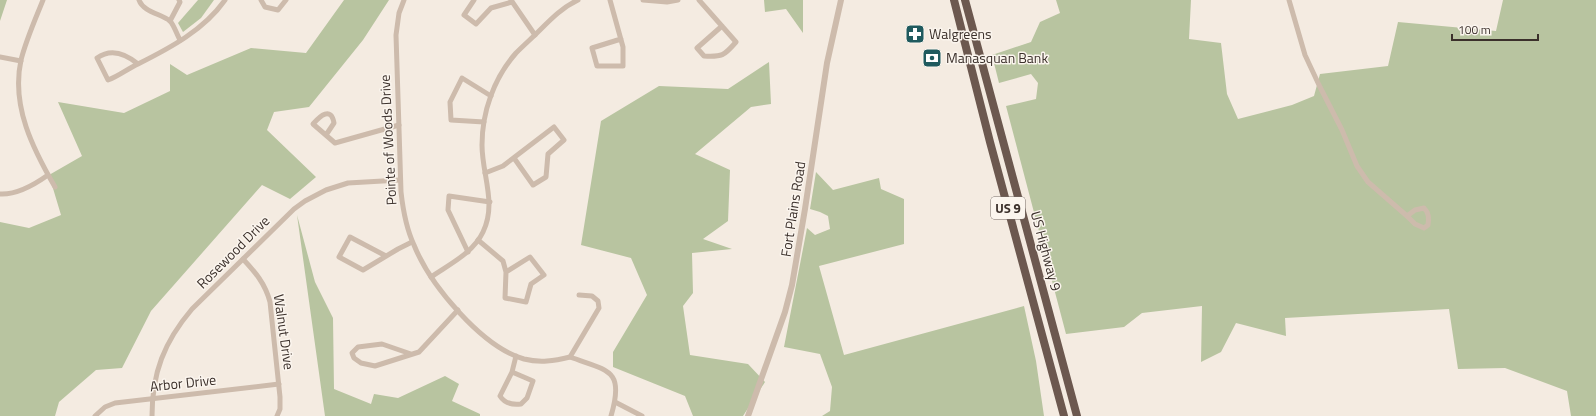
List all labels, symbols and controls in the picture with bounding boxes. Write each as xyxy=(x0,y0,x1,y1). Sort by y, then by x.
scale bar xyxy=(1452,16,1538,42)
text: 100 m xyxy=(1458,20,1491,39)
pharmacy icon: Walgreens xyxy=(904,23,926,45)
place label: Walgreens xyxy=(929,23,992,44)
bank icon: Manasquan Bank xyxy=(921,47,943,69)
place label: Manasquan Bank xyxy=(946,47,1048,68)
street label: Pointe of Woods Drive xyxy=(374,74,401,206)
street label: Fort Plains Road xyxy=(775,160,810,258)
road number: US 9 xyxy=(991,197,1025,219)
street label: US Highway 9 xyxy=(1026,209,1067,293)
street label: Rosewood Drive xyxy=(191,210,274,293)
street label: Walnut Drive xyxy=(269,293,300,371)
street label: Arbor Drive xyxy=(149,369,217,396)

